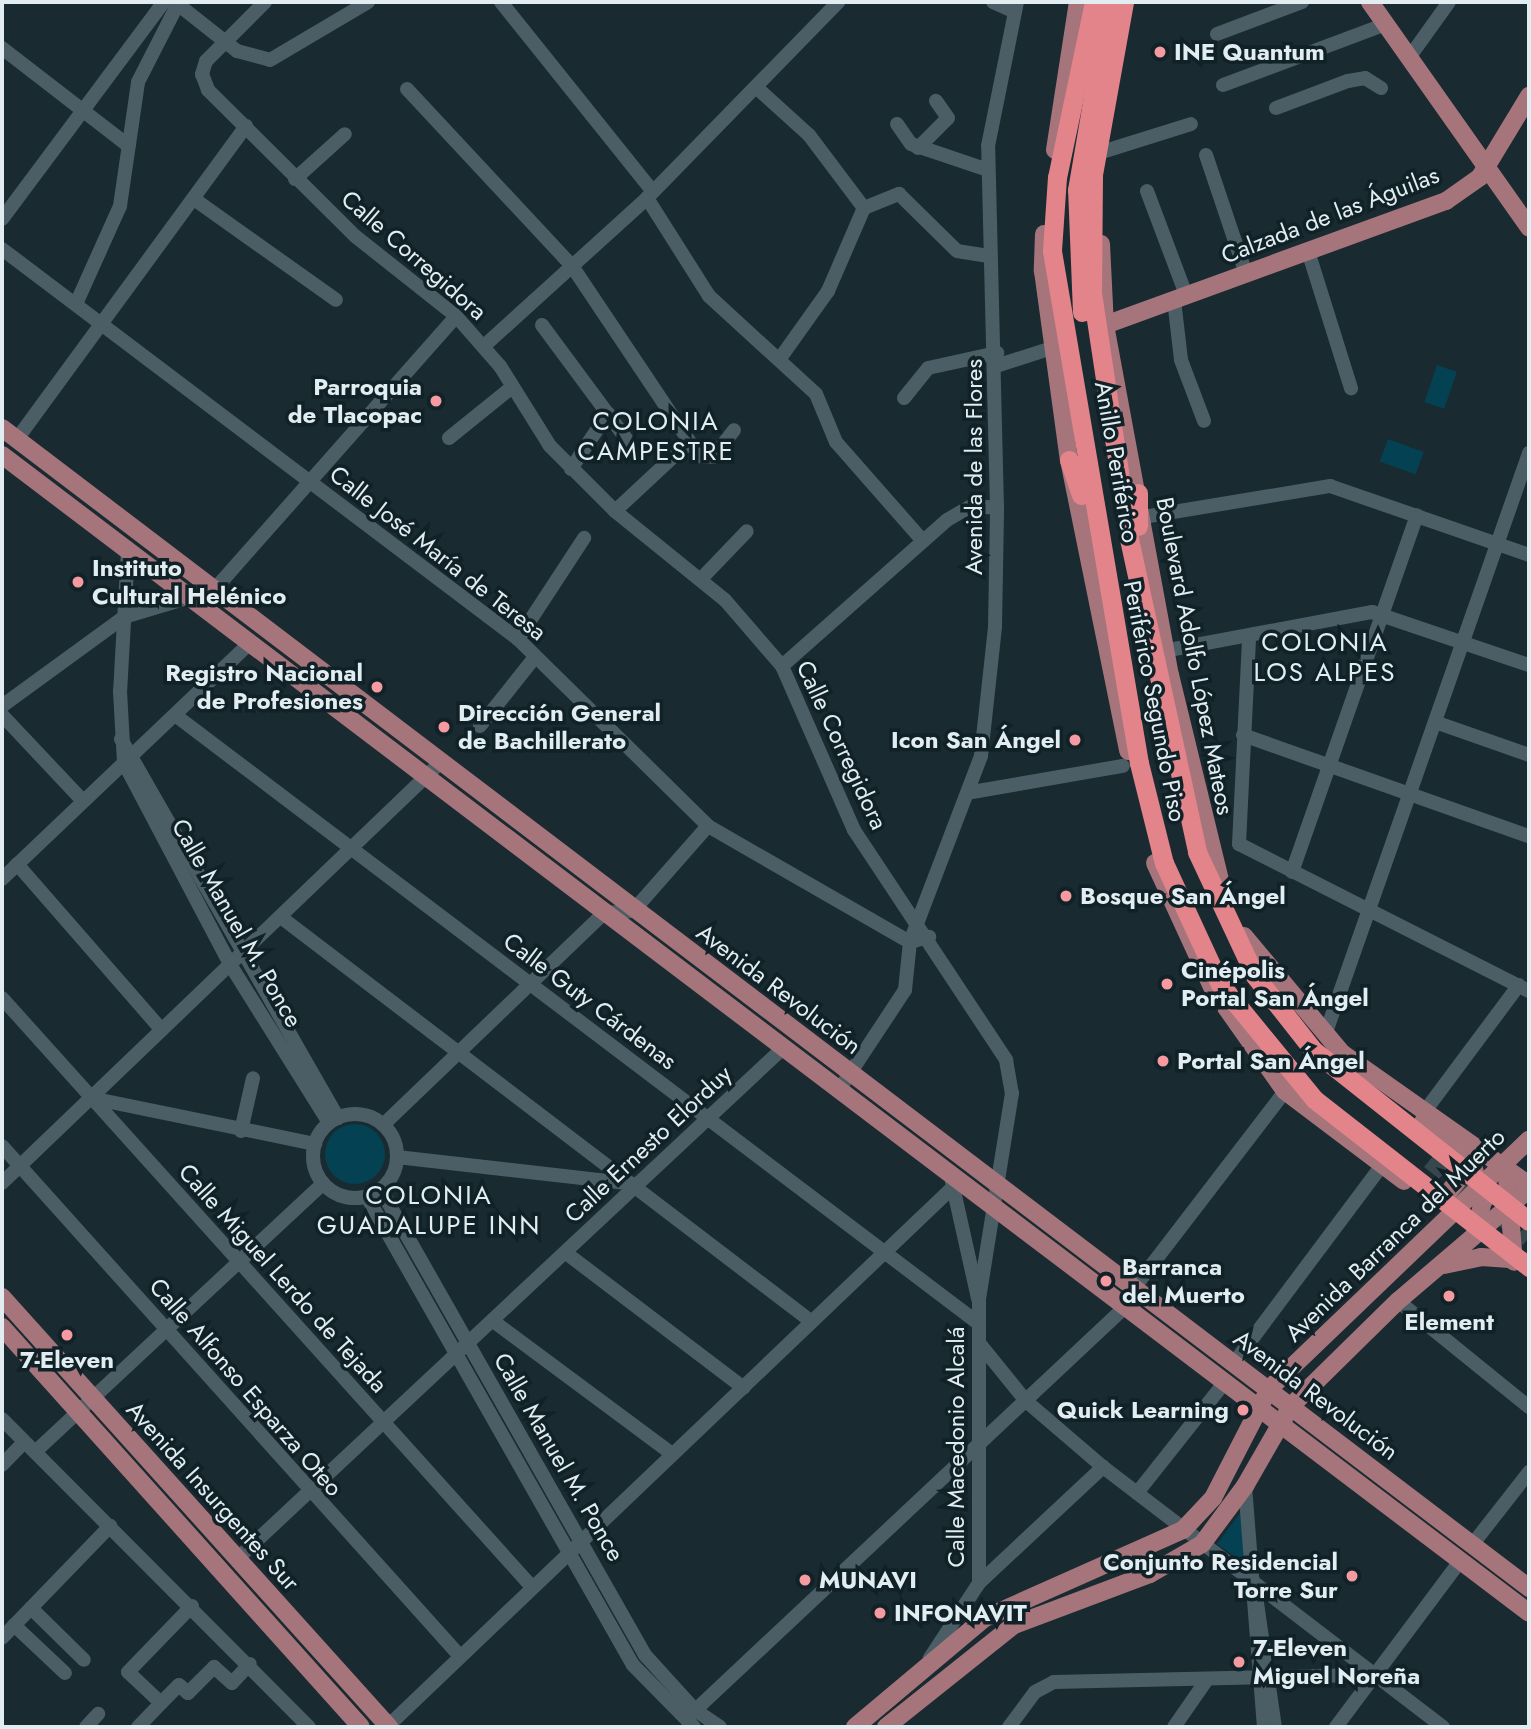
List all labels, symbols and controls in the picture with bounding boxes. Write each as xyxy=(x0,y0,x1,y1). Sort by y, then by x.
place label: INE Quantum xyxy=(1174,38,1325,66)
marker: INE Quantum xyxy=(1152,44,1168,60)
street label: Calzada de las Águilas xyxy=(1217,160,1443,270)
street label: Calle Corregidora xyxy=(335,184,493,326)
street label: Avenida de las Flores xyxy=(960,359,988,575)
place label: Parroquia de Tlacopac xyxy=(288,373,422,429)
street label: Anillo Periférico xyxy=(1089,379,1145,545)
marker: Parroquia de Tlacopac xyxy=(428,393,444,409)
district label: COLONIA CAMPESTRE xyxy=(578,406,734,467)
street label: Calle José María de Teresa xyxy=(324,460,552,646)
street label: Boulevard Adolfo López Mateos xyxy=(1150,495,1240,817)
place label: Instituto Cultural Helénico xyxy=(92,554,286,610)
marker: Instituto Cultural Helénico xyxy=(70,574,86,590)
street label: Periférico Segundo Piso xyxy=(1117,578,1193,824)
district label: COLONIA LOS ALPES xyxy=(1255,627,1395,688)
street label: Calle Corregidora xyxy=(790,656,894,834)
place label: Registro Nacional de Profesiones xyxy=(165,659,363,715)
marker: Registro Nacional de Profesiones xyxy=(369,679,385,695)
place label: Dirección General de Bachillerato xyxy=(458,699,661,755)
marker: Dirección General de Bachillerato xyxy=(436,719,452,735)
place label: Icon San Ángel xyxy=(891,726,1061,754)
marker: Icon San Ángel xyxy=(1067,732,1083,748)
street label: Calle Manuel M. Ponce xyxy=(166,814,308,1032)
place label: Bosque San Ángel xyxy=(1080,882,1286,910)
marker: Bosque San Ángel xyxy=(1058,888,1074,904)
street label: Avenida Revolución xyxy=(691,918,867,1060)
street label: Calle Guty Cárdenas xyxy=(498,926,682,1076)
place label: Cinépolis Portal San Ángel xyxy=(1181,956,1369,1012)
marker: Cinépolis Portal San Ángel xyxy=(1159,976,1175,992)
place label: Portal San Ángel xyxy=(1177,1047,1365,1075)
marker: Portal San Ángel xyxy=(1155,1053,1171,1069)
street label: Calle Ernesto Elorduy xyxy=(559,1059,737,1229)
street label: Avenida Barranca del Muerto xyxy=(1279,1122,1511,1348)
street label: Calle Miguel Lerdo de Tejada xyxy=(173,1158,393,1398)
district label: COLONIA GUADALUPE INN xyxy=(318,1180,540,1242)
place label: Barranca del Muerto xyxy=(1122,1253,1245,1309)
marker: Barranca del Muerto xyxy=(1096,1271,1116,1291)
street label: Calle Alfonso Esparza Oteo xyxy=(143,1272,349,1502)
marker: Element xyxy=(1441,1288,1457,1304)
place label: Element xyxy=(1404,1308,1494,1336)
street label: Avenida Revolución xyxy=(1228,1324,1404,1466)
marker: 7-Eleven xyxy=(59,1327,75,1343)
street label: Calle Macedonio Alcalá xyxy=(942,1327,970,1567)
place label: 7-Eleven xyxy=(20,1346,114,1374)
street label: Calle Manuel M. Ponce xyxy=(488,1348,630,1566)
street label: Avenida Insurgentes Sur xyxy=(120,1395,306,1597)
place label: Quick Learning xyxy=(1057,1396,1229,1424)
marker: Quick Learning xyxy=(1235,1402,1251,1418)
place label: Conjunto Residencial Torre Sur xyxy=(1103,1548,1338,1604)
place label: MUNAVI xyxy=(819,1566,917,1594)
marker: Conjunto Residencial Torre Sur xyxy=(1344,1568,1360,1584)
marker: MUNAVI xyxy=(797,1572,813,1588)
place label: INFONAVIT xyxy=(894,1599,1027,1627)
marker: INFONAVIT xyxy=(872,1605,888,1621)
place label: 7-Eleven Miguel Noreña xyxy=(1253,1634,1420,1690)
marker: 7-Eleven Miguel Noreña xyxy=(1231,1654,1247,1670)

